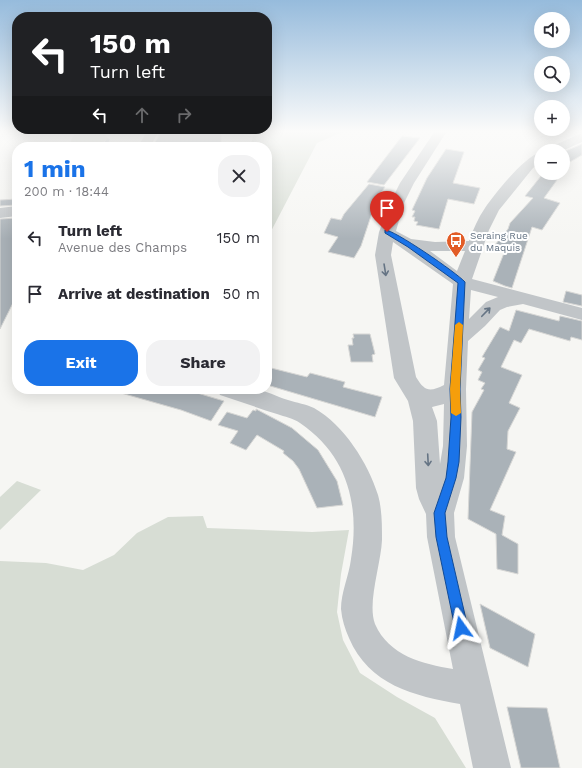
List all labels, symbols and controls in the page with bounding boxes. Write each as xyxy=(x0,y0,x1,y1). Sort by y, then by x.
map controls xyxy=(534,12,570,180)
button: sound xyxy=(534,12,570,48)
text: 150 m xyxy=(90,27,171,60)
icon: left xyxy=(24,28,76,80)
button: search xyxy=(534,56,570,92)
text: Turn left xyxy=(90,61,165,82)
button: + xyxy=(534,100,570,136)
icon: left xyxy=(89,104,111,126)
icon: ahead xyxy=(131,104,153,126)
icon: right xyxy=(173,104,195,126)
button: − xyxy=(534,144,570,180)
text: 1 min xyxy=(24,155,86,183)
button: close xyxy=(218,155,260,197)
text: 200 m · 18:44 xyxy=(24,184,109,199)
pin xyxy=(370,191,404,232)
icon: arrive xyxy=(376,197,398,219)
text: Turn left xyxy=(58,222,122,240)
icon: left xyxy=(24,227,46,249)
text: 150 m xyxy=(217,229,260,247)
bus stop icon: Seraing Rue du Maquis xyxy=(445,230,467,258)
place label: Seraing Rue du Maquis xyxy=(470,230,528,253)
text: Avenue des Champs xyxy=(58,240,187,255)
one-way arrow xyxy=(381,263,389,276)
icon: arrive xyxy=(24,283,46,305)
text: Arrive at destination xyxy=(58,285,210,303)
text: 50 m xyxy=(223,285,260,303)
one-way arrow xyxy=(481,307,491,317)
button: Exit xyxy=(24,340,138,386)
button: Share xyxy=(146,340,260,386)
one-way arrow xyxy=(424,453,431,466)
position arrow xyxy=(440,607,482,649)

